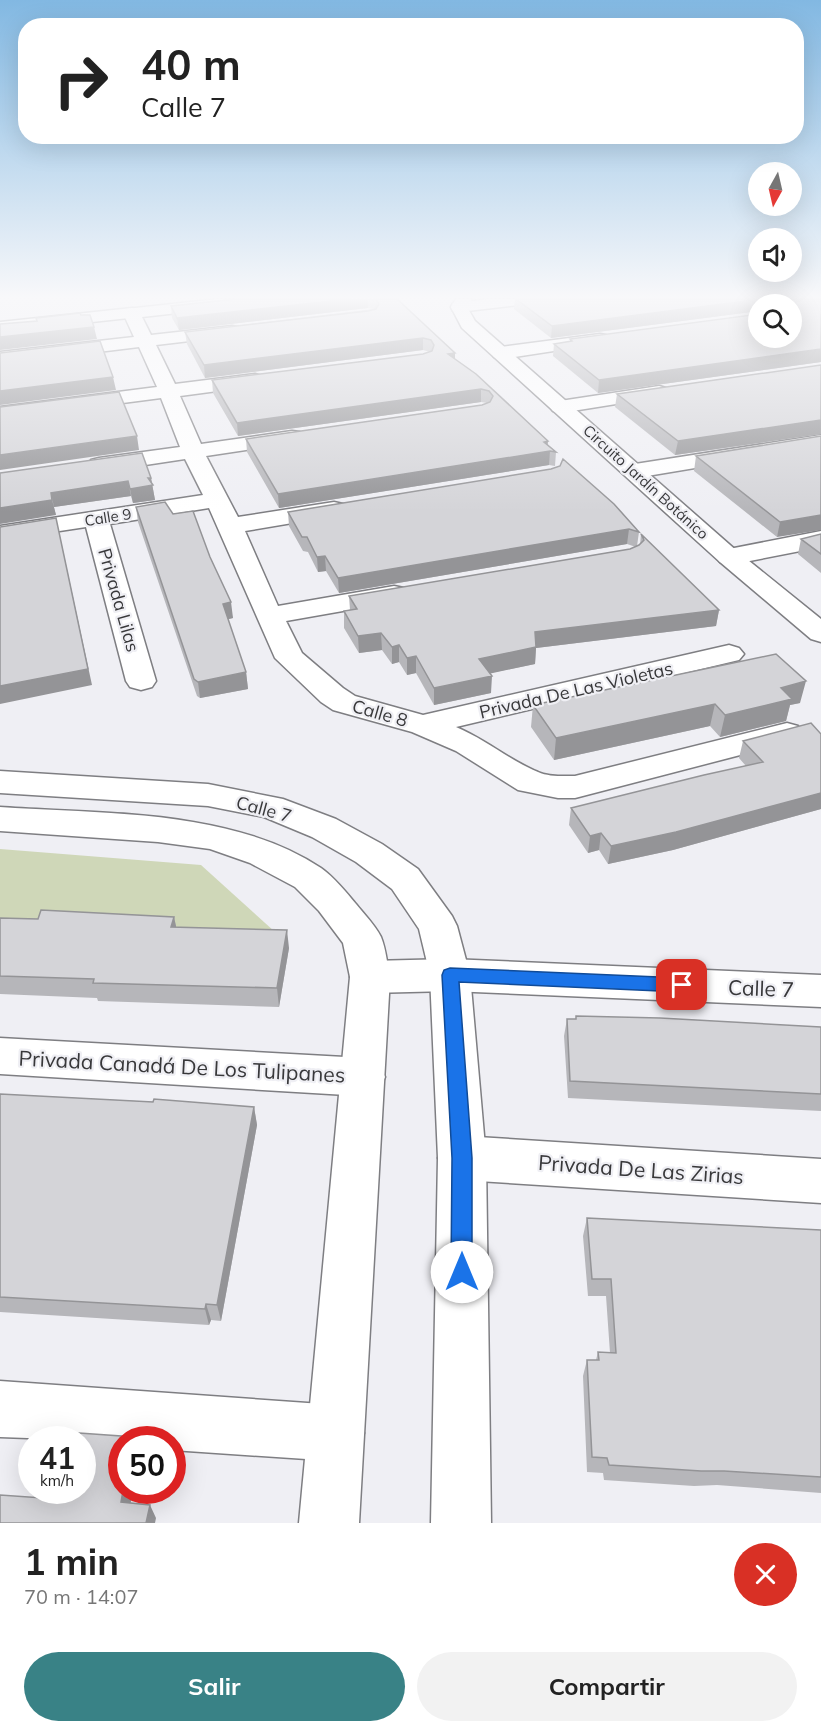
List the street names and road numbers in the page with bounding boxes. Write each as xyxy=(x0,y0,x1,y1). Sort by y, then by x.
street label: Circuito Jardín Botánico xyxy=(579,421,713,543)
street label: Calle 9 xyxy=(83,504,133,530)
street label: Privada Lilas xyxy=(93,545,145,655)
street label: Privada De Las Violetas xyxy=(477,656,675,724)
street label: Calle 8 xyxy=(350,694,410,732)
street label: Calle 7 xyxy=(234,791,294,827)
street label: Calle 7 xyxy=(728,974,794,1002)
street label: Privada Canadá De Los Tulipanes xyxy=(18,1044,346,1088)
street label: Privada De Las Zirias xyxy=(537,1149,745,1189)

